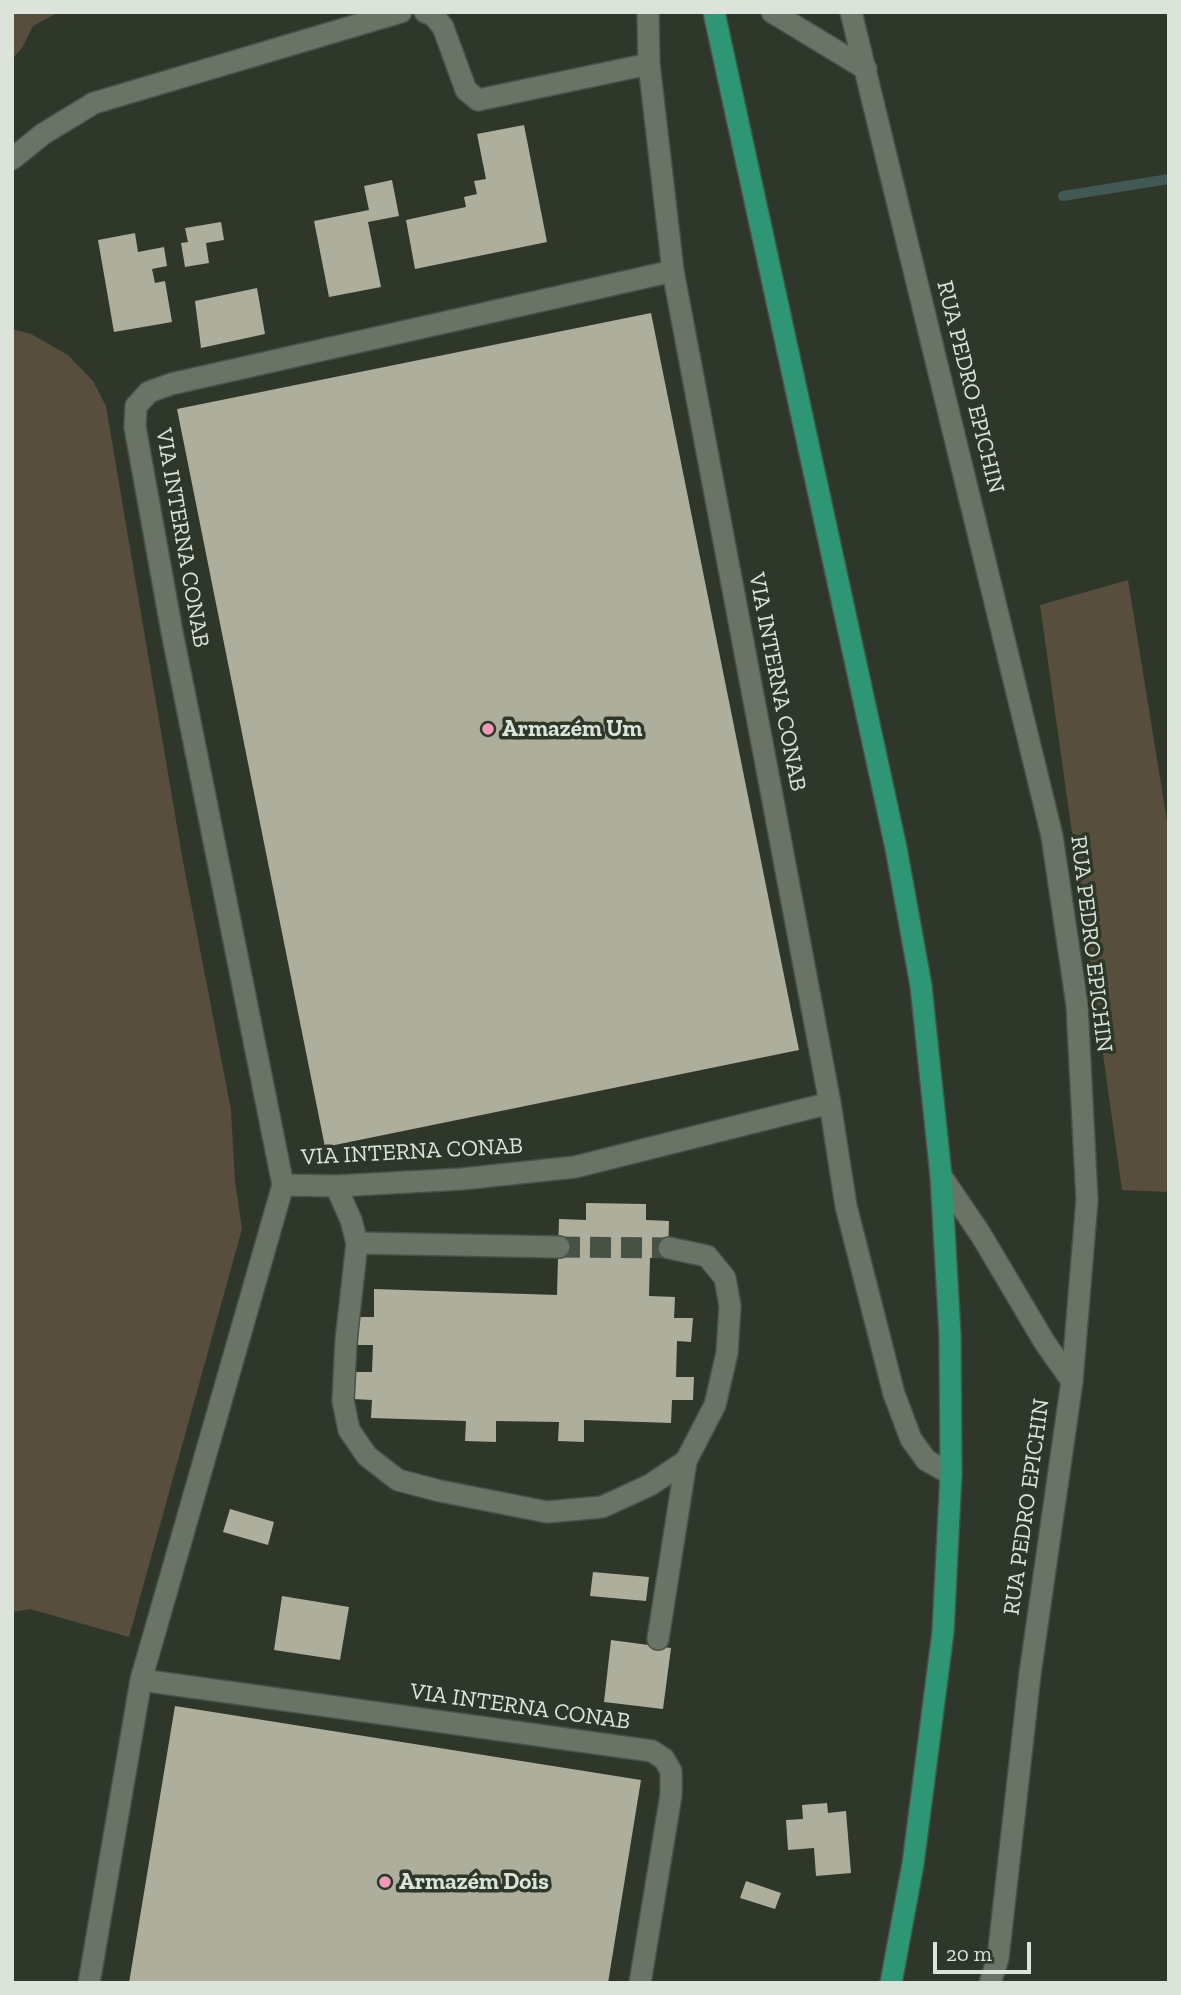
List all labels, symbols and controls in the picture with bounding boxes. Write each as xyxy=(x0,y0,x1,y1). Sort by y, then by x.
street label: RUA PEDRO EPICHIN xyxy=(930,278,1010,496)
street label: VIA INTERNA CONAB xyxy=(149,426,215,650)
street label: VIA INTERNA CONAB xyxy=(742,570,812,794)
place label: Armazém Um xyxy=(502,715,642,743)
marker: Armazém Um xyxy=(480,721,496,737)
street label: RUA PEDRO EPICHIN xyxy=(1064,834,1118,1054)
street label: VIA INTERNA CONAB xyxy=(300,1132,524,1172)
street label: RUA PEDRO EPICHIN xyxy=(998,1397,1056,1617)
street label: VIA INTERNA CONAB xyxy=(408,1678,632,1736)
place label: Armazém Dois xyxy=(399,1868,549,1896)
marker: Armazém Dois xyxy=(377,1874,393,1890)
scale bar xyxy=(936,1928,1034,1972)
text: 20 m xyxy=(946,1941,992,1966)

